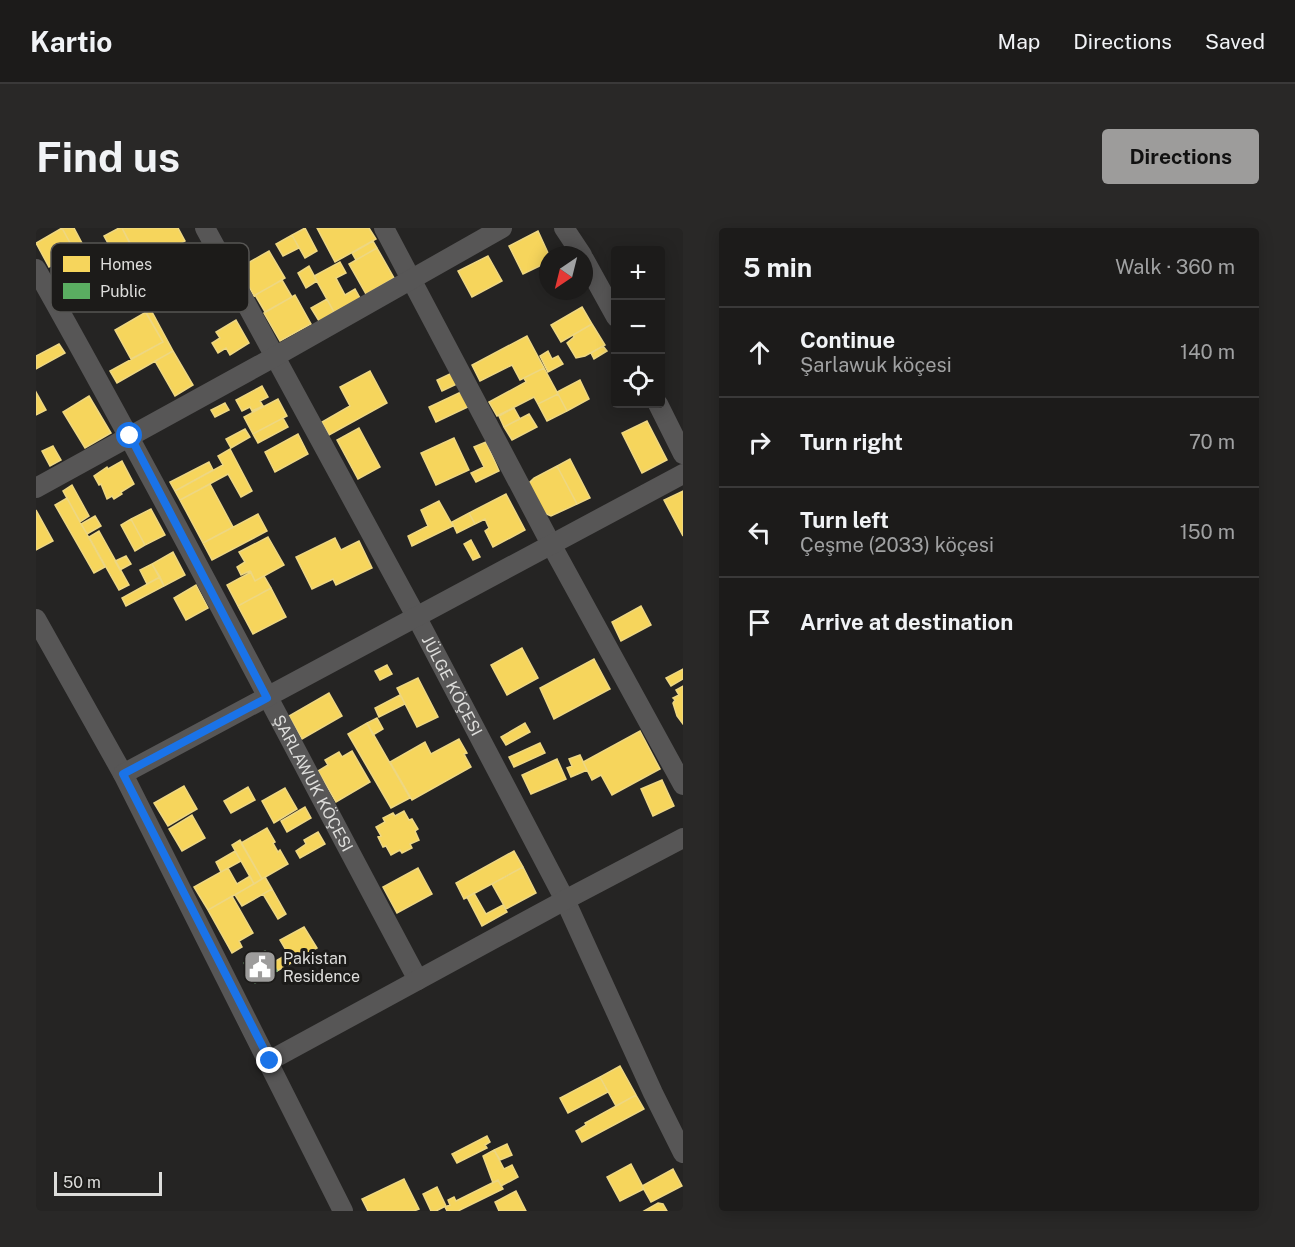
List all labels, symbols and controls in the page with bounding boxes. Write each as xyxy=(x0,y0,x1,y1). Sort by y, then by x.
text: Kartio xyxy=(30,25,112,58)
text: Map xyxy=(998,29,1040,54)
text: Directions xyxy=(1073,29,1172,54)
text: Saved xyxy=(1205,29,1265,54)
button: Directions xyxy=(1102,129,1259,184)
text: Find us xyxy=(36,132,180,181)
legend xyxy=(51,243,249,312)
north arrow xyxy=(539,246,593,300)
map controls xyxy=(611,246,665,408)
button: + xyxy=(611,246,665,300)
text: 5 min xyxy=(743,252,812,283)
text: Homes xyxy=(100,255,152,274)
text: Walk · 360 m xyxy=(1115,255,1235,279)
text: Public xyxy=(100,282,147,301)
button: − xyxy=(611,300,665,354)
text: Continue xyxy=(800,327,895,353)
icon: ahead xyxy=(743,336,776,369)
text: 140 m xyxy=(1180,340,1235,364)
text: Şarlawuk köçesi xyxy=(800,353,952,377)
button: locate xyxy=(611,354,665,408)
route start xyxy=(116,422,142,448)
icon: right xyxy=(743,426,776,459)
text: Turn right xyxy=(800,429,903,455)
text: 70 m xyxy=(1189,430,1235,454)
text: Turn left xyxy=(800,507,889,533)
icon: left xyxy=(743,516,776,549)
text: 150 m xyxy=(1180,520,1235,544)
text: Çeşme (2033) köçesi xyxy=(800,533,994,557)
icon: arrive xyxy=(743,606,776,639)
text: Arrive at destination xyxy=(800,609,1013,635)
street label: JÜLGE KÖÇESI xyxy=(418,632,486,739)
street label: ŞARLAWUK KÖÇESI xyxy=(269,712,357,855)
public building icon: Pakistan Residence xyxy=(242,949,278,985)
place label: Pakistan Residence xyxy=(283,949,360,986)
route end xyxy=(256,1047,282,1073)
scale bar xyxy=(54,1169,162,1196)
text: 50 m xyxy=(63,1173,101,1192)

